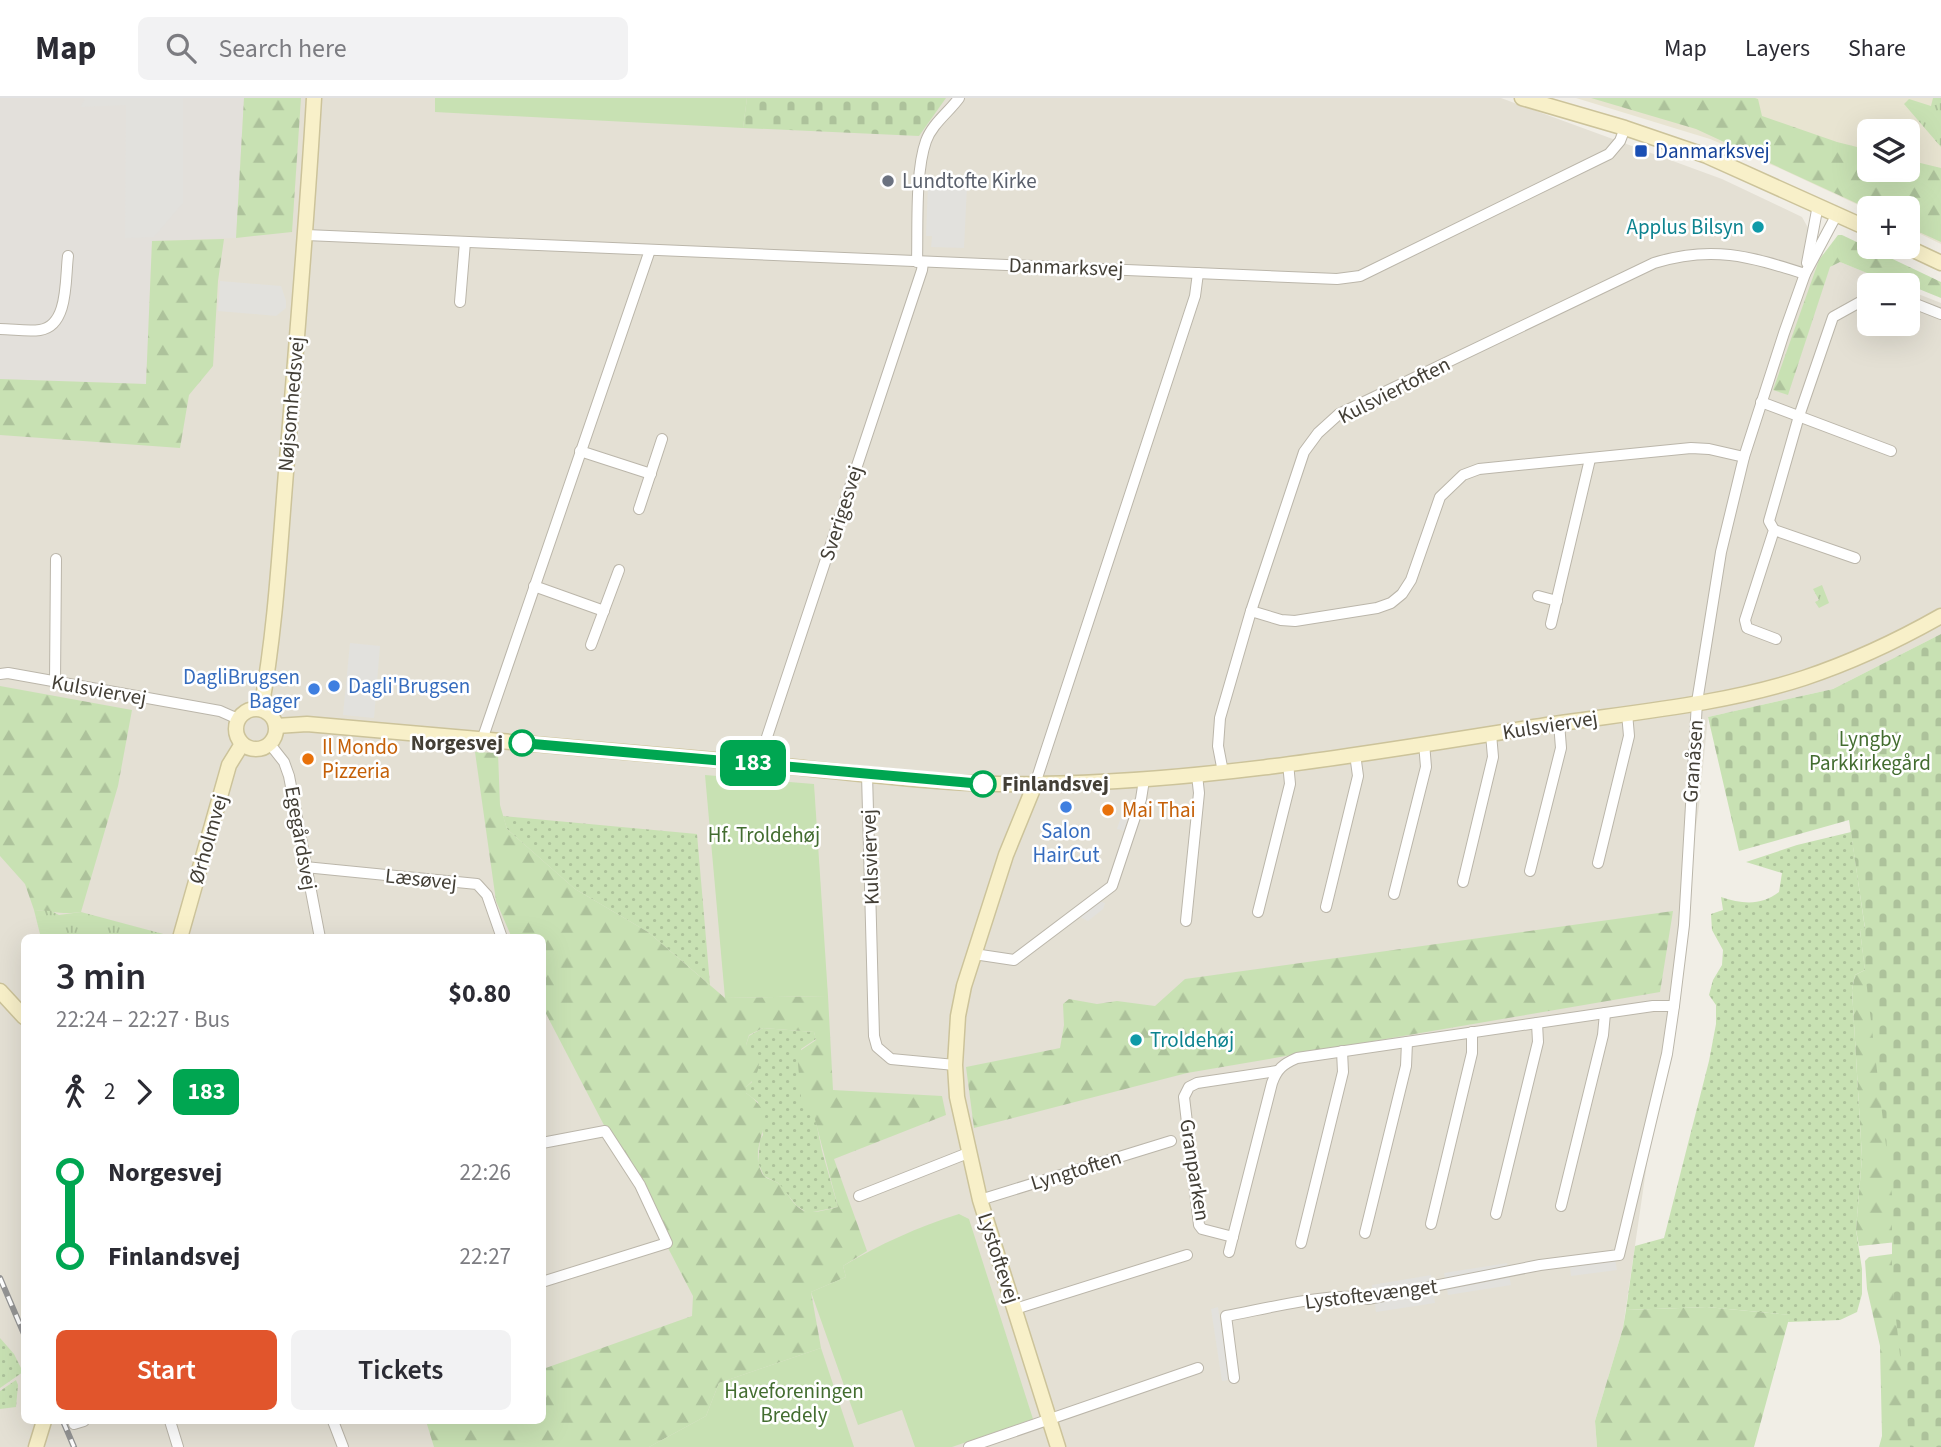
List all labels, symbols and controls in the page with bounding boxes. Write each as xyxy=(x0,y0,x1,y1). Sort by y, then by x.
search box xyxy=(138,17,628,80)
text: Map xyxy=(35,25,96,72)
icon: search xyxy=(162,29,200,67)
text: Search here xyxy=(218,30,347,67)
text: Map xyxy=(1664,31,1707,66)
text: Layers xyxy=(1745,31,1810,66)
text: Share xyxy=(1848,31,1906,66)
map controls xyxy=(1857,119,1920,336)
button: layers xyxy=(1857,119,1920,182)
place label: Danmarksvej xyxy=(1655,136,1770,166)
marker: Danmarksvej xyxy=(1633,143,1649,159)
place label: Lundtofte Kirke xyxy=(902,166,1037,196)
marker: Lundtofte Kirke xyxy=(880,173,896,189)
button: + xyxy=(1857,196,1920,259)
place label: Applus Bilsyn xyxy=(1627,212,1744,242)
marker: Applus Bilsyn xyxy=(1750,219,1766,235)
street label: Danmarksvej xyxy=(1008,250,1124,284)
button: − xyxy=(1857,273,1920,336)
street label: Nøjsomhedsvej xyxy=(270,335,312,473)
street label: Kulsviertoften xyxy=(1333,349,1455,431)
street label: Sverigesvej xyxy=(811,461,871,565)
place label: DagliBrugsen Bager xyxy=(183,662,301,716)
street label: Kulsviervej xyxy=(49,667,149,713)
place label: Dagli'Brugsen xyxy=(348,671,470,701)
marker: Dagli'Brugsen xyxy=(326,678,342,694)
marker: DagliBrugsen Bager xyxy=(306,681,322,697)
street label: Kulsviervej xyxy=(1500,703,1600,747)
street label: Granåsen xyxy=(1675,719,1711,803)
park label: Lyngby Parkkirkegård xyxy=(1809,724,1931,778)
place label: Norgesvej xyxy=(411,728,503,758)
marker: Norgesvej xyxy=(509,730,535,756)
place label: Il Mondo Pizzeria xyxy=(322,732,398,786)
line badge: 183 xyxy=(713,740,793,786)
text: 183 xyxy=(734,745,772,780)
marker: Il Mondo Pizzeria xyxy=(300,751,316,767)
place label: Finlandsvej xyxy=(1002,769,1109,799)
marker: Finlandsvej xyxy=(970,771,996,797)
street label: Egegårdsvej xyxy=(277,784,325,892)
street label: Ørholmvej xyxy=(181,791,235,887)
place label: Mai Thai xyxy=(1122,795,1196,825)
marker: Salon HairCut xyxy=(1058,799,1074,815)
marker: Mai Thai xyxy=(1100,802,1116,818)
street label: Kulsviervej xyxy=(853,809,887,905)
place label: Salon HairCut xyxy=(1032,816,1100,870)
park label: Hf. Troldehøj xyxy=(708,820,820,850)
street label: Læsøvej xyxy=(384,860,458,898)
text: 3 min xyxy=(56,950,146,1004)
text: $0.80 xyxy=(448,975,511,1012)
text: 22:24 – 22:27 · Bus xyxy=(56,1003,230,1036)
place label: Troldehøj xyxy=(1150,1025,1234,1055)
marker: Troldehøj xyxy=(1128,1032,1144,1048)
icon: walk xyxy=(56,1073,94,1111)
icon: forward xyxy=(125,1073,163,1111)
text: 183 xyxy=(187,1074,225,1109)
text: 2 xyxy=(104,1075,115,1108)
street label: Granparken xyxy=(1172,1117,1218,1223)
street label: Lyngtoften xyxy=(1027,1142,1125,1198)
text: Norgesvej xyxy=(108,1154,222,1191)
text: 22:26 xyxy=(460,1156,511,1189)
street label: Lystoftevej xyxy=(970,1209,1028,1307)
text: Finlandsvej xyxy=(108,1238,240,1275)
text: 22:27 xyxy=(460,1240,511,1273)
street label: Lystoftevænget xyxy=(1303,1271,1439,1317)
button: Start xyxy=(56,1330,277,1410)
button: Tickets xyxy=(291,1330,511,1410)
park label: Haveforeningen Bredely xyxy=(724,1376,864,1430)

